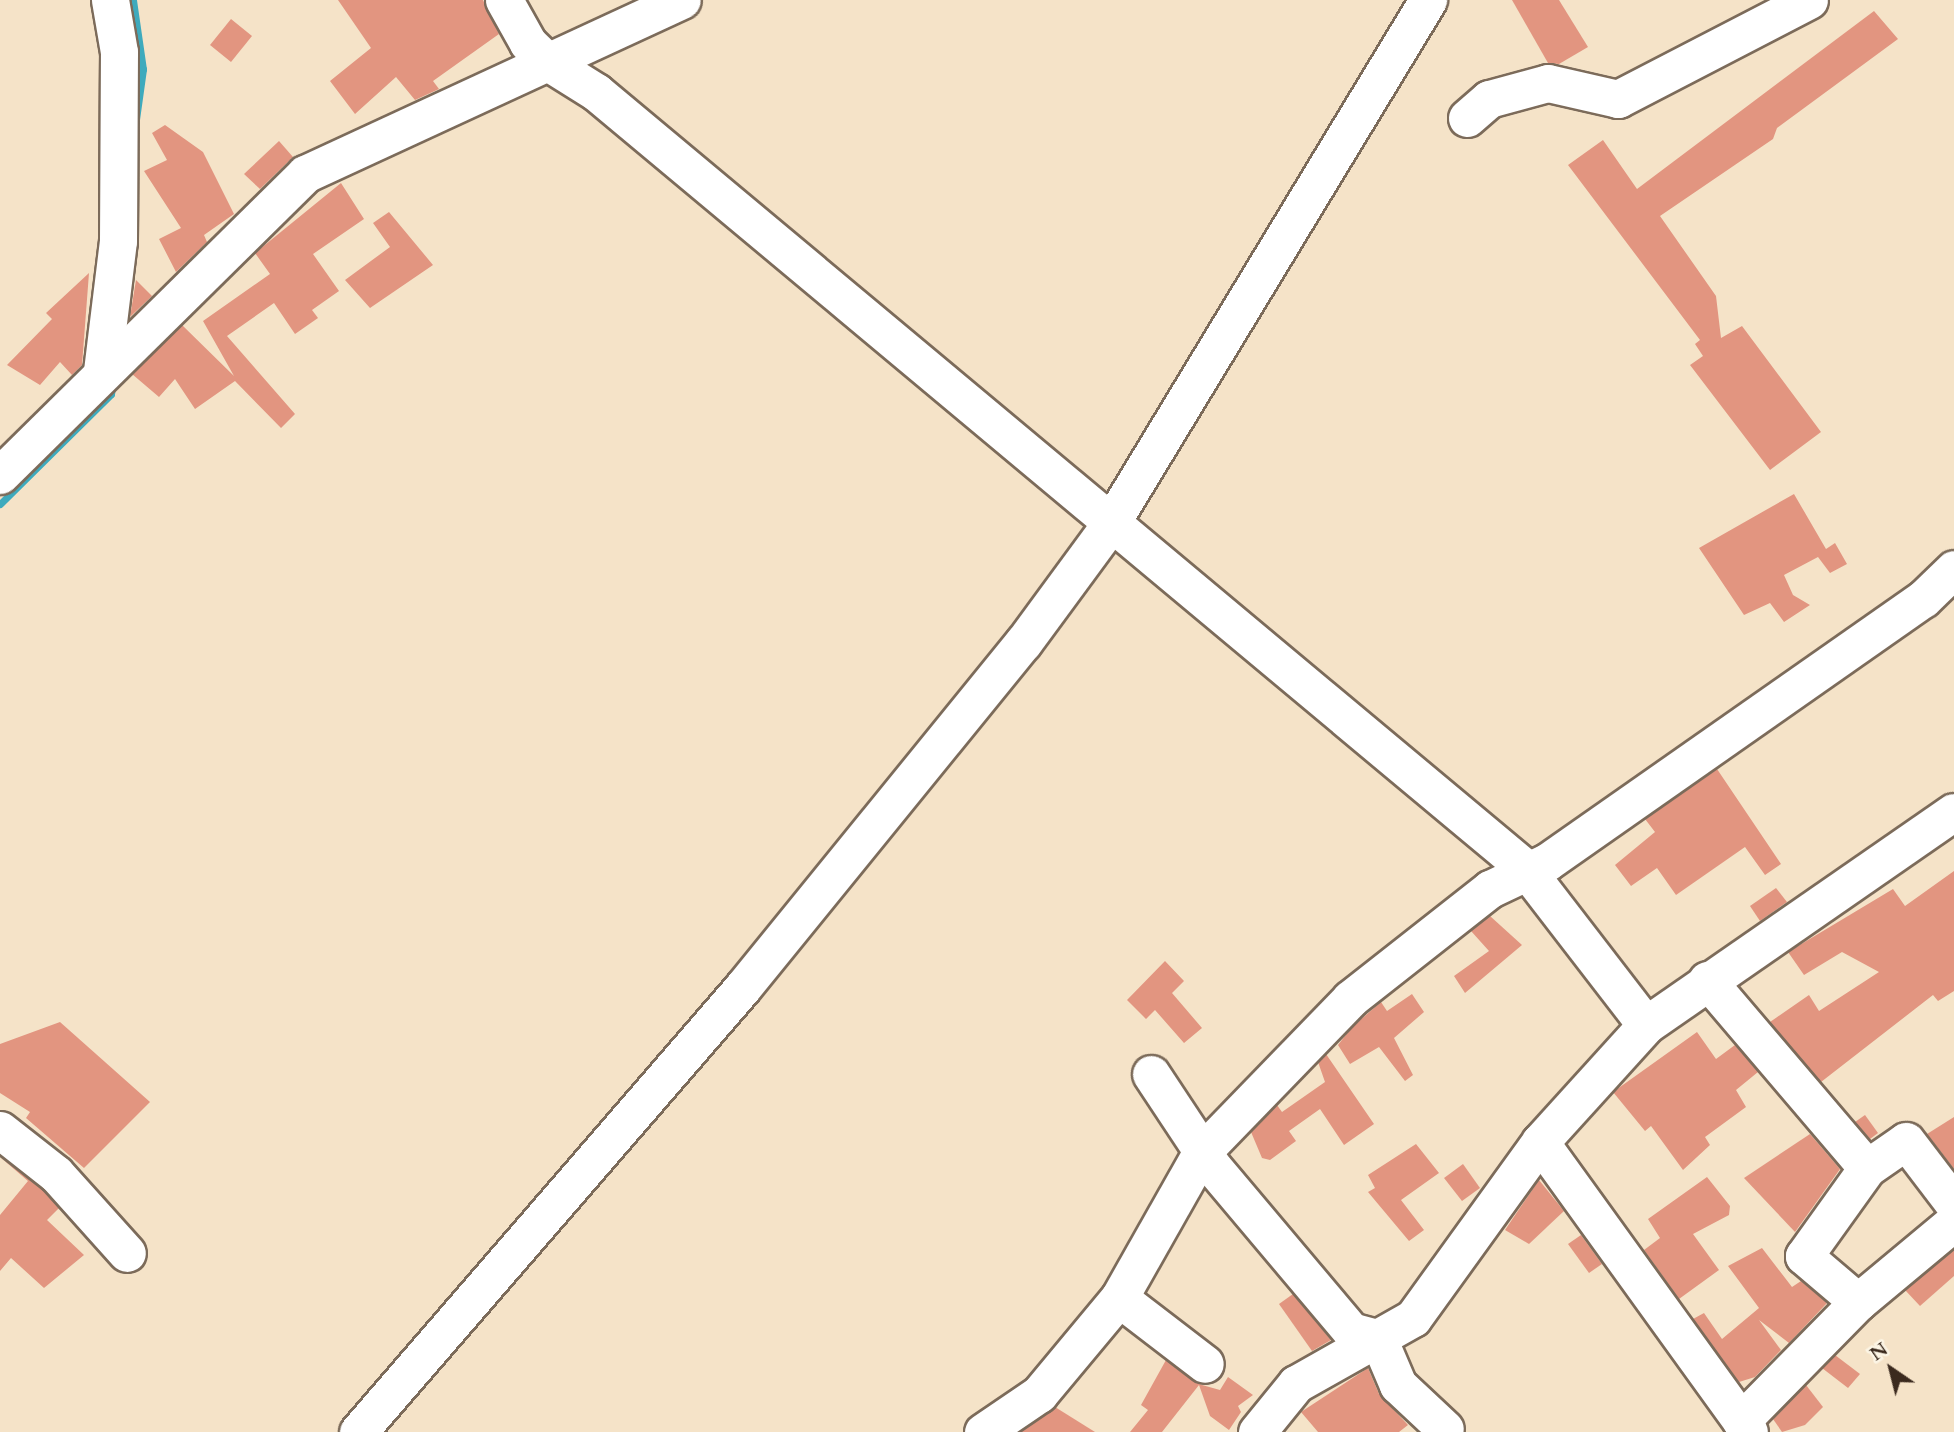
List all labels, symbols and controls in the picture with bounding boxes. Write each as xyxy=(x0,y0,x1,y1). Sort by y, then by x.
north arrow xyxy=(1856,1334,1926,1404)
text: N xyxy=(1865,1336,1893,1367)

